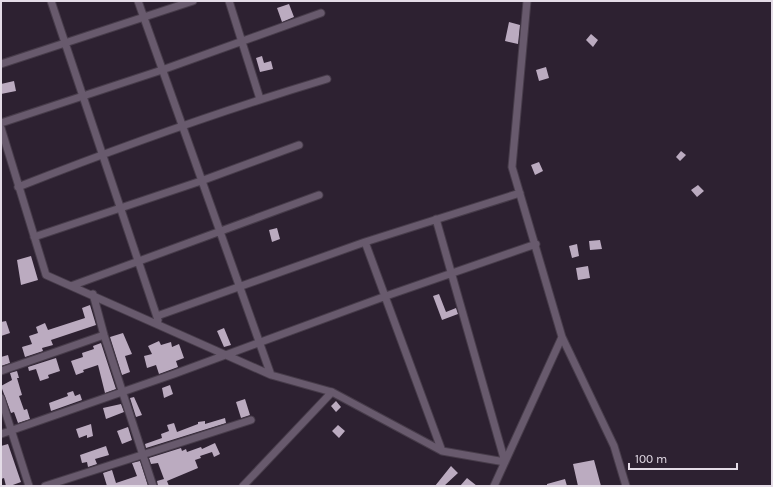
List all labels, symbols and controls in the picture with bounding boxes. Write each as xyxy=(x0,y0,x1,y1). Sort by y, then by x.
scale bar xyxy=(629,445,737,471)
text: 100 m xyxy=(635,452,667,466)

